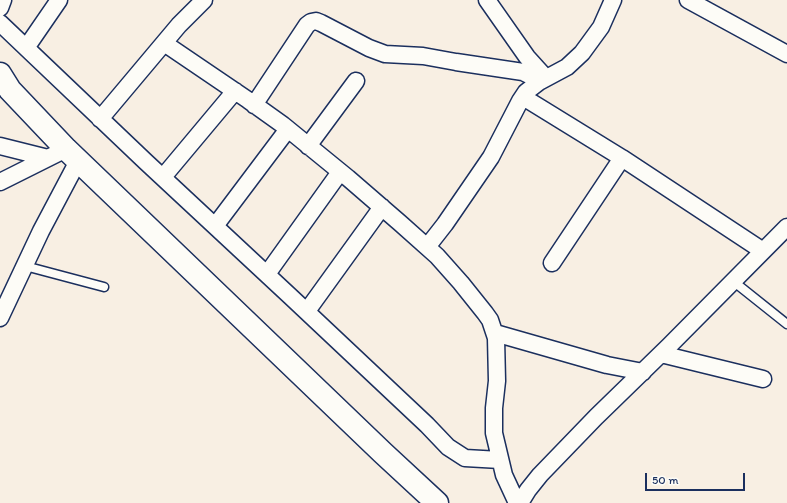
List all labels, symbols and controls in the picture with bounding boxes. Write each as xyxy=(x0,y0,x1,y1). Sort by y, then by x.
scale bar xyxy=(647,465,747,491)
text: 50 m xyxy=(652,473,678,487)

